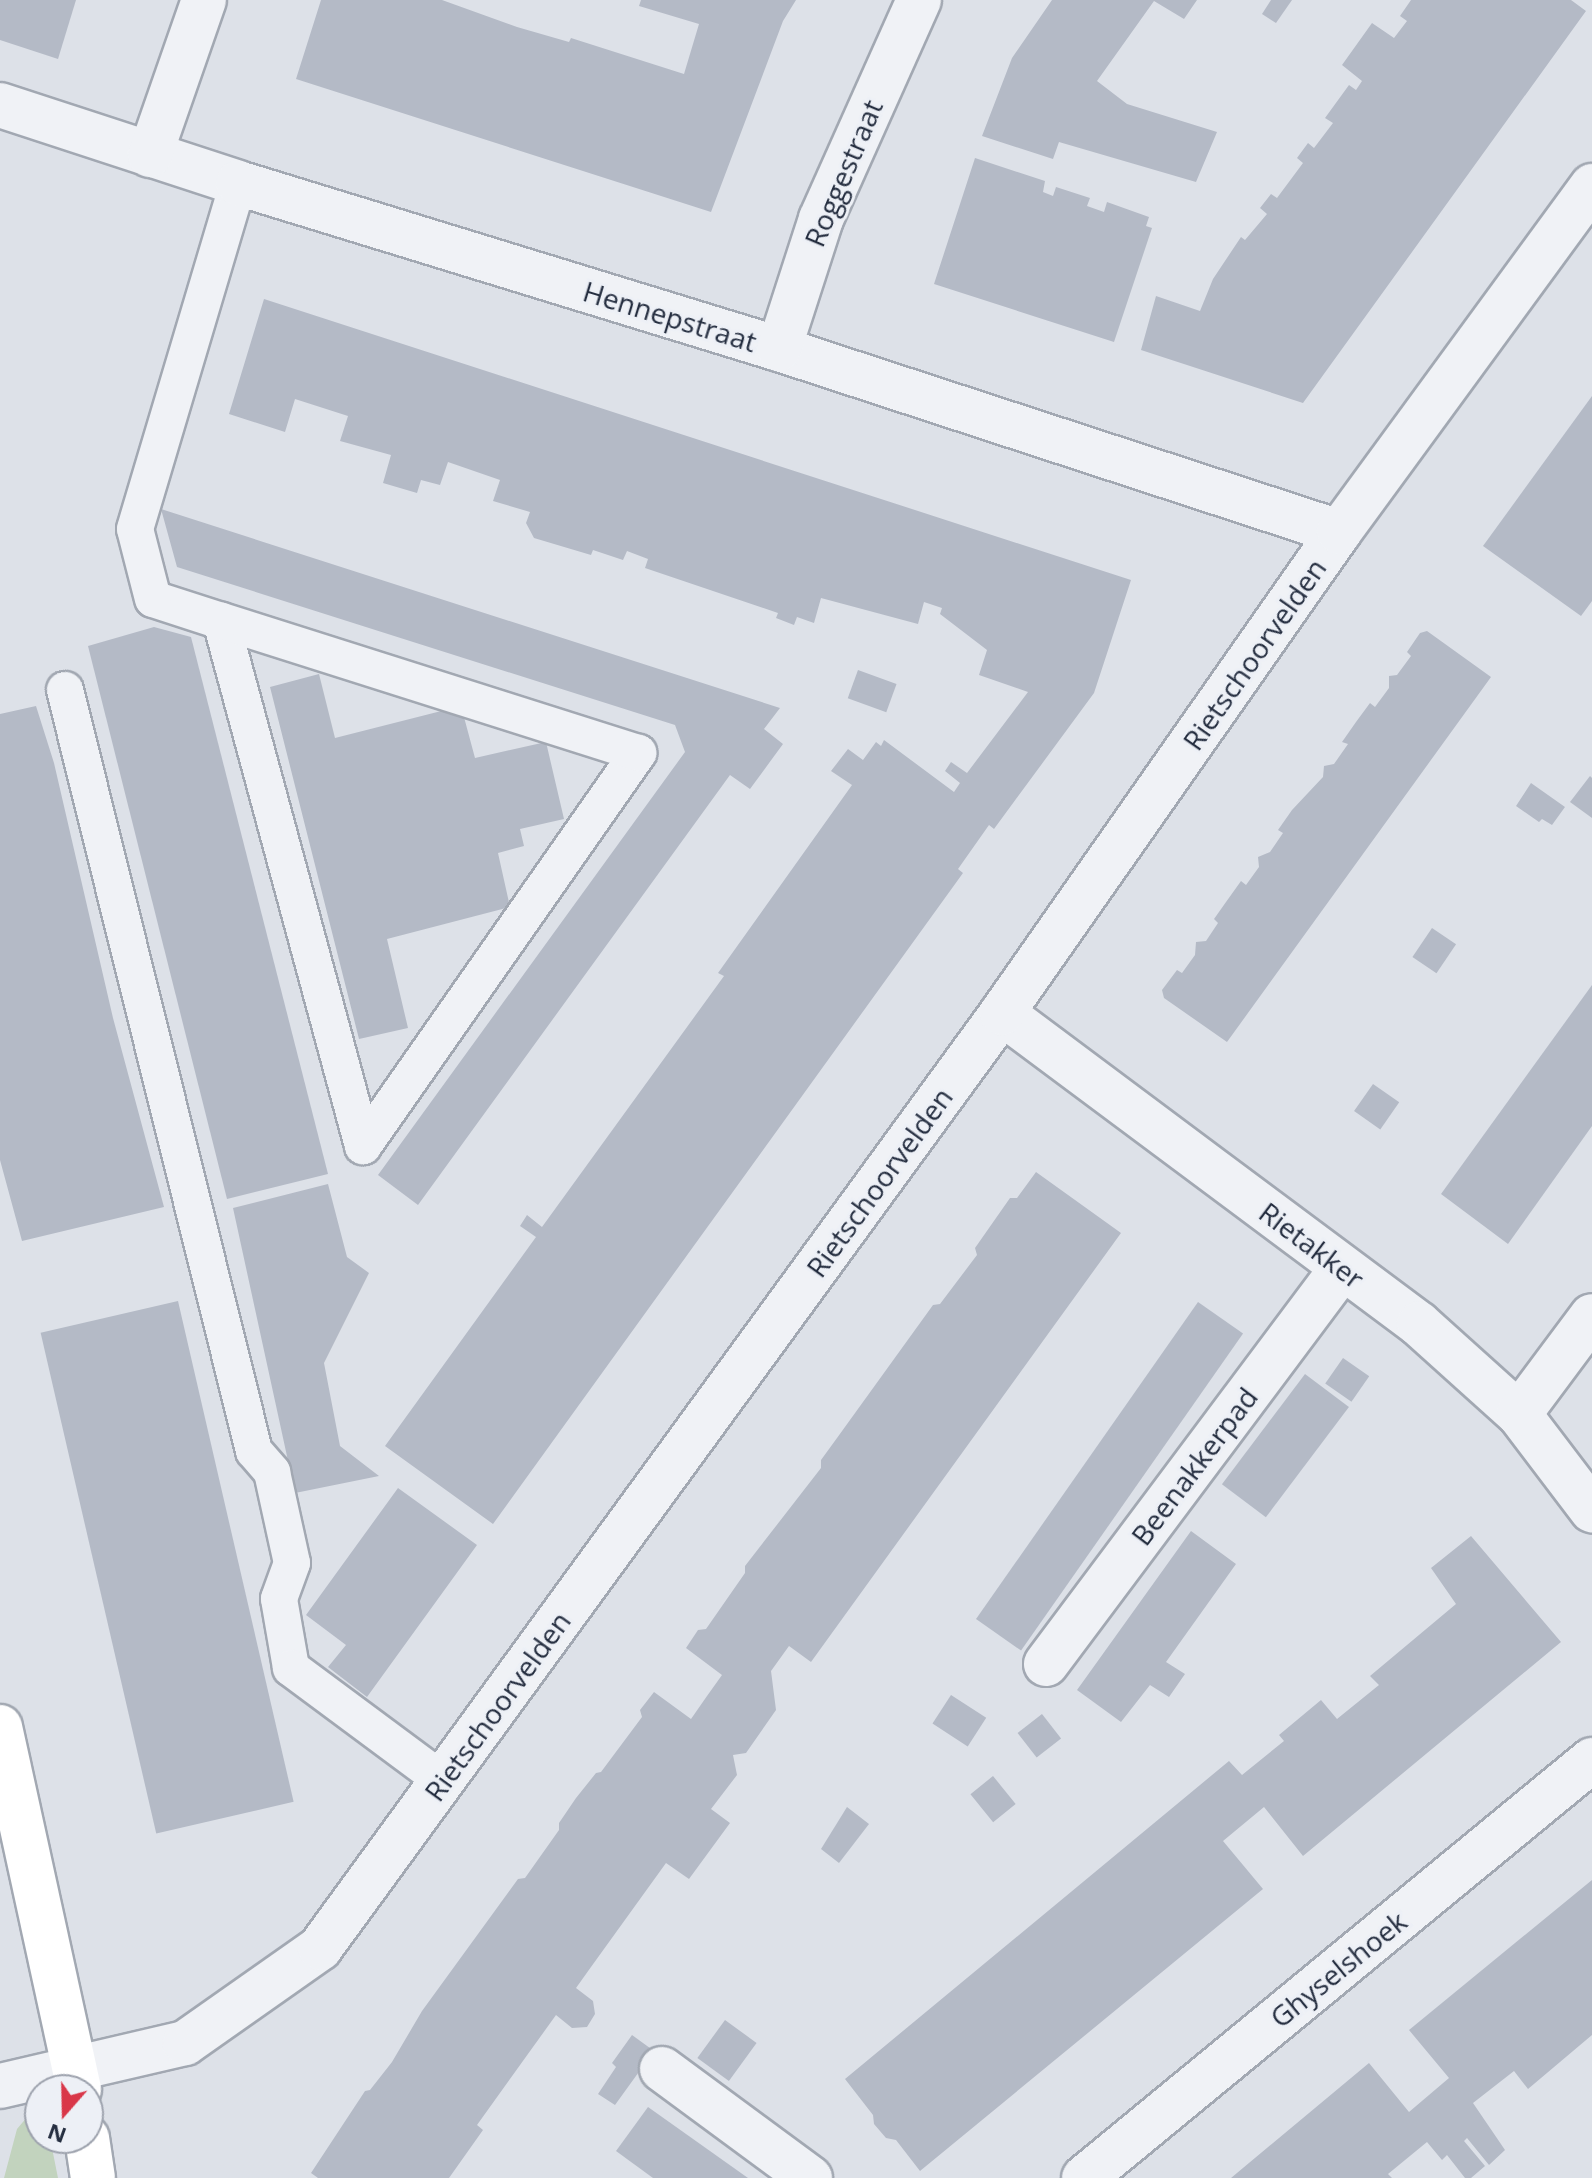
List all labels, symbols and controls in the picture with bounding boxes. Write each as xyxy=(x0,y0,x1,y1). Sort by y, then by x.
street label: Roggestraat xyxy=(797,95,889,251)
street label: Hennepstraat xyxy=(579,274,761,358)
street label: Rietschoorvelden xyxy=(1175,552,1333,756)
street label: Rietschoorvelden xyxy=(799,1081,959,1283)
street label: Rietakker xyxy=(1253,1195,1371,1295)
street label: Beenakkerpad xyxy=(1124,1381,1264,1551)
street label: Rietschoorvelden xyxy=(417,1605,577,1807)
street label: Ghyselshoek xyxy=(1263,1904,1413,2034)
north arrow xyxy=(24,2074,104,2154)
text: N xyxy=(43,2118,70,2152)

